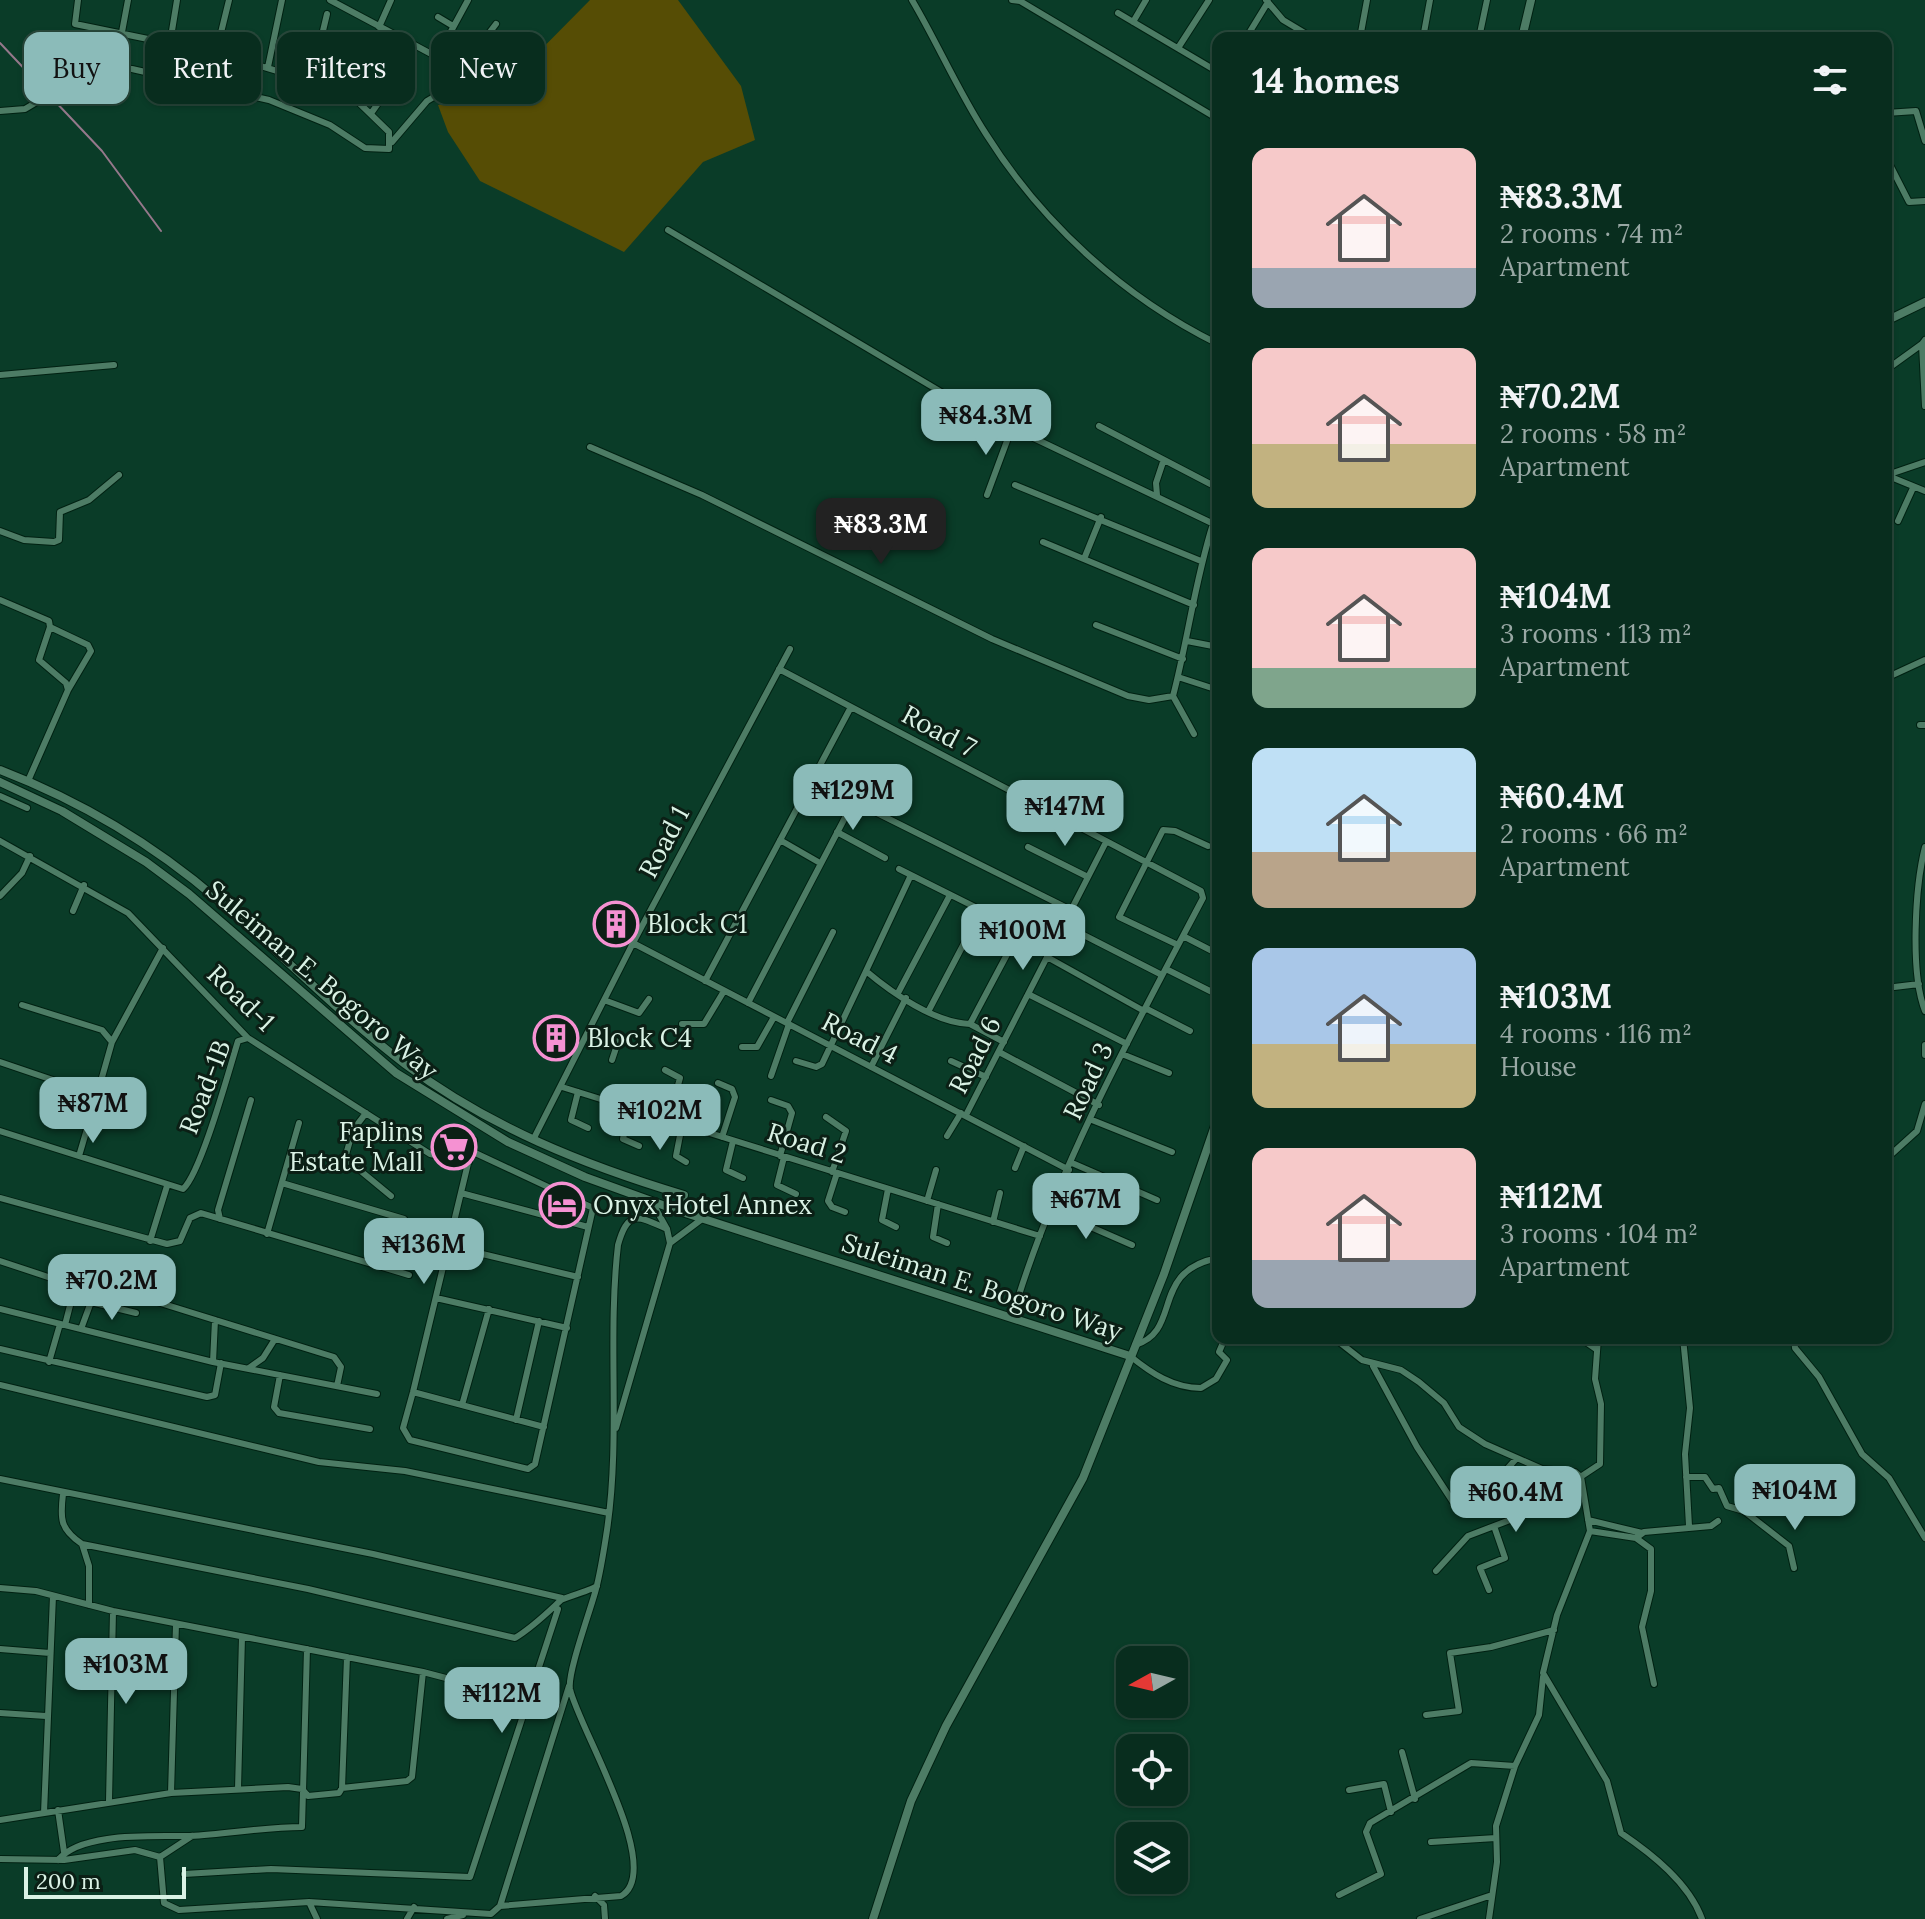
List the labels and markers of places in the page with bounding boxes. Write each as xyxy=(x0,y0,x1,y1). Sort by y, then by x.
pin: ₦84.3M xyxy=(921,389,1051,457)
pin: ₦83.3M xyxy=(816,498,946,566)
pin: ₦129M xyxy=(797,764,909,832)
pin: ₦147M xyxy=(1009,780,1121,848)
building icon: Block C1 xyxy=(592,900,640,948)
pin: ₦100M xyxy=(967,904,1079,972)
place label: Block C1 xyxy=(647,907,748,940)
building icon: Block C4 xyxy=(532,1014,580,1062)
place label: Block C4 xyxy=(587,1021,692,1054)
pin: ₦87M xyxy=(46,1077,140,1145)
pin: ₦102M xyxy=(604,1084,716,1152)
place label: Faplins Estate Mall xyxy=(289,1115,423,1178)
supermarket icon: Faplins Estate Mall xyxy=(430,1123,478,1171)
pin: ₦67M xyxy=(1039,1173,1133,1241)
hotel icon: Onyx Hotel Annex xyxy=(538,1181,586,1229)
place label: Onyx Hotel Annex xyxy=(593,1188,812,1221)
pin: ₦136M xyxy=(368,1218,480,1286)
pin: ₦70.2M xyxy=(47,1254,177,1322)
pin: ₦104M xyxy=(1739,1464,1851,1532)
pin: ₦60.4M xyxy=(1451,1466,1581,1534)
pin: ₦103M xyxy=(70,1638,182,1706)
pin: ₦112M xyxy=(446,1667,558,1735)

